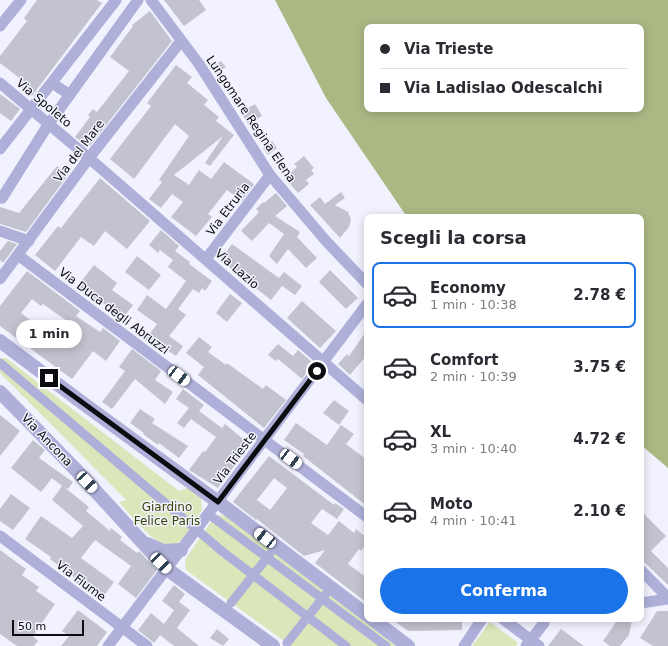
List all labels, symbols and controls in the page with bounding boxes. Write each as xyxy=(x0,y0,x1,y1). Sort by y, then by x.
text: Via Trieste xyxy=(404,40,493,58)
street label: Lungomare Regina Elena xyxy=(203,53,299,185)
street label: Via Spoleto xyxy=(14,76,74,130)
text: Via Ladislao Odescalchi xyxy=(404,79,603,97)
street label: Via del Mare xyxy=(51,117,107,185)
street label: Via Etruria xyxy=(203,180,253,238)
text: Scegli la corsa xyxy=(380,227,527,248)
street label: Via Lazio xyxy=(212,246,262,292)
street label: Via Duca degli Abruzzi xyxy=(56,265,172,357)
icon: car xyxy=(382,277,418,313)
text: Economy xyxy=(430,279,506,297)
text: 2.78 € xyxy=(573,286,626,304)
text: 1 min · 10:38 xyxy=(430,297,517,312)
callout: 1 min xyxy=(16,320,82,348)
text: 1 min xyxy=(29,326,69,341)
icon: car xyxy=(382,349,418,385)
text: Comfort xyxy=(430,351,498,369)
text: 3.75 € xyxy=(573,358,626,376)
route start xyxy=(308,362,326,380)
car xyxy=(166,364,192,388)
route end xyxy=(40,369,58,387)
text: 2 min · 10:39 xyxy=(430,369,517,384)
street label: Via Ancona xyxy=(19,411,75,469)
icon: car xyxy=(382,421,418,457)
text: XL xyxy=(430,423,451,441)
street label: Via Trieste xyxy=(211,429,259,487)
text: 4.72 € xyxy=(573,430,626,448)
text: 3 min · 10:40 xyxy=(430,441,517,456)
car xyxy=(278,447,304,471)
car xyxy=(74,469,100,495)
icon: car xyxy=(382,493,418,529)
text: Moto xyxy=(430,495,473,513)
park label: Giardino Felice Paris xyxy=(134,500,200,528)
text: 2.10 € xyxy=(573,502,626,520)
text: 4 min · 10:41 xyxy=(430,513,517,528)
car xyxy=(252,526,278,550)
car xyxy=(148,550,174,576)
street label: Via Fiume xyxy=(53,558,109,604)
button: Conferma xyxy=(380,568,628,614)
scale bar xyxy=(12,618,84,637)
text: 50 m xyxy=(18,620,46,633)

